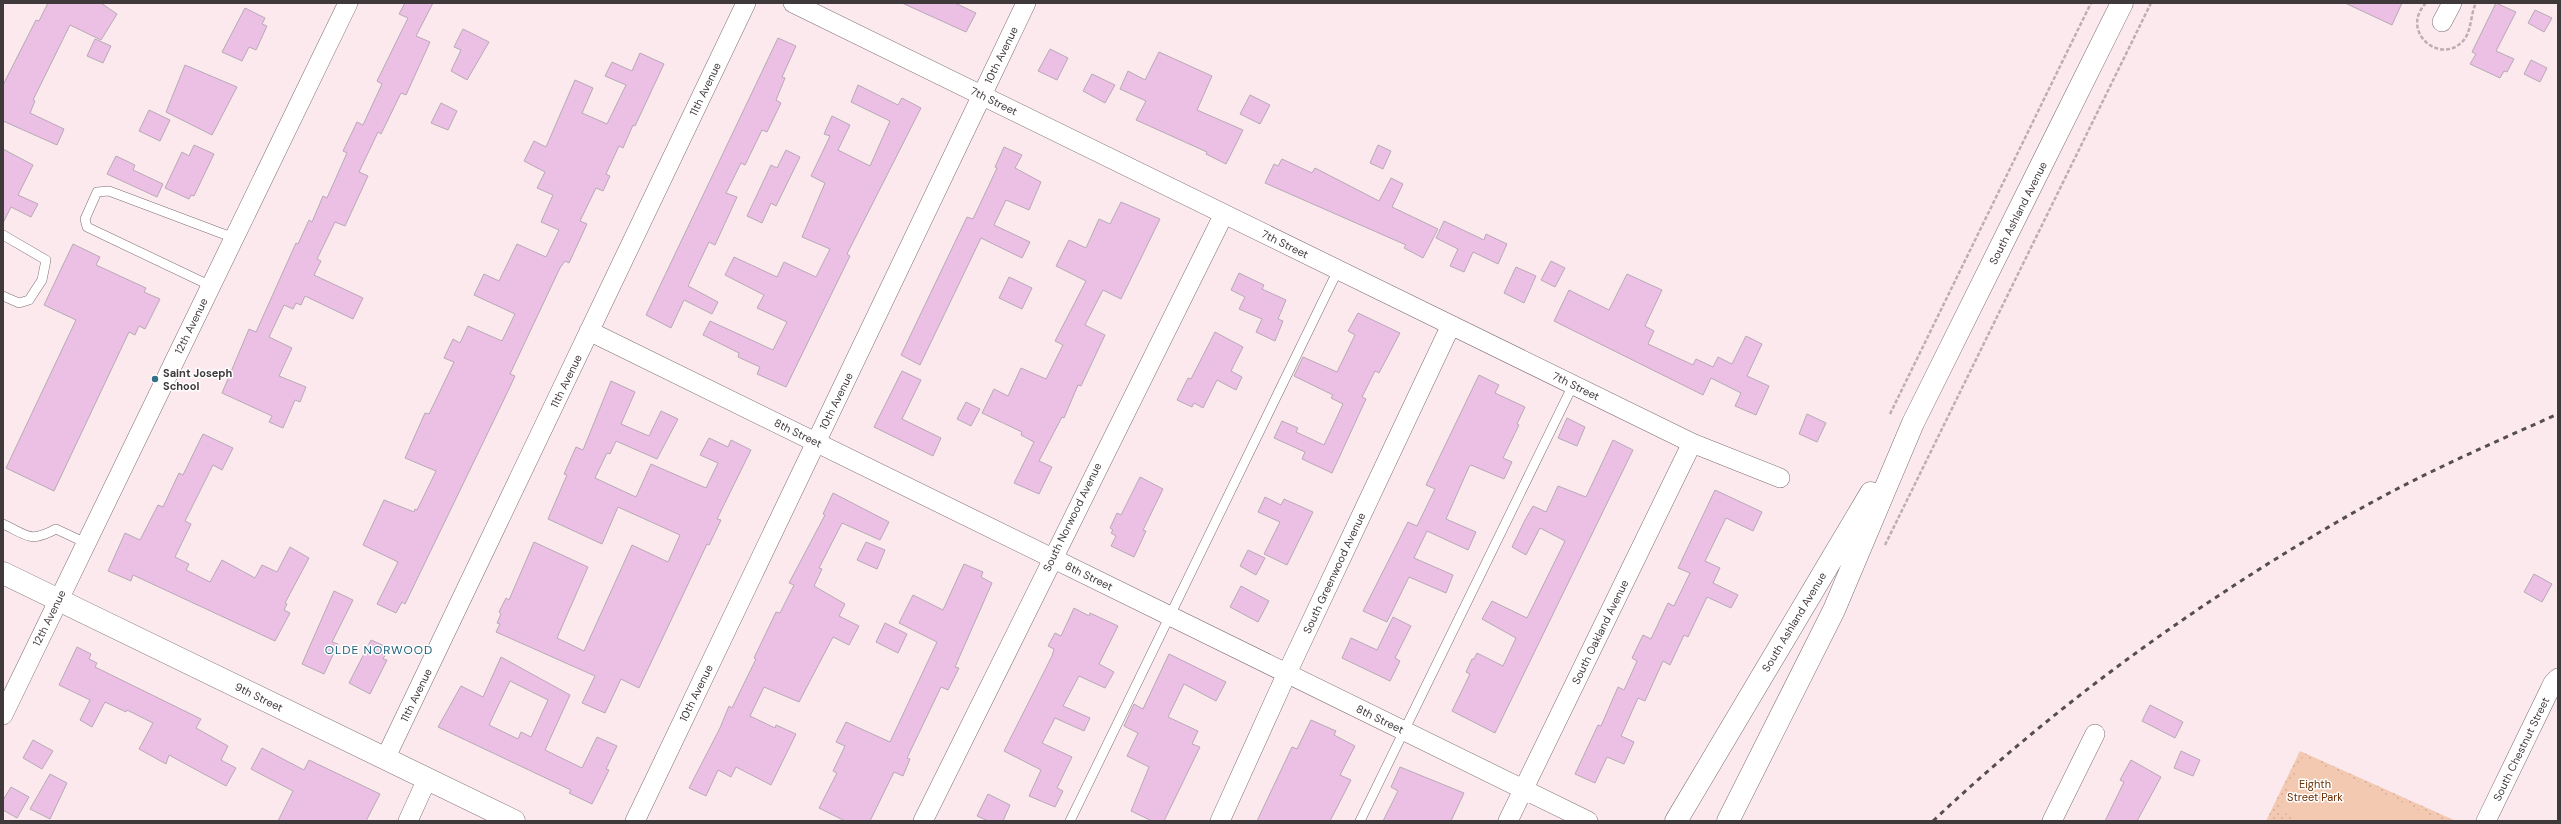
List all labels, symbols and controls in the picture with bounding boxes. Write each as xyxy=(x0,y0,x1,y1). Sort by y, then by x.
street label: 10th Avenue xyxy=(981,24,1021,86)
street label: 11th Avenue xyxy=(686,60,724,118)
street label: 7th Street xyxy=(968,84,1020,118)
street label: South Ashland Avenue xyxy=(1986,159,2050,267)
street label: 7th Street xyxy=(1259,227,1311,261)
street label: 12th Avenue xyxy=(171,296,211,356)
street label: 11th Avenue xyxy=(547,352,585,410)
place label: Saint Joseph School xyxy=(163,366,233,393)
street label: 7th Street xyxy=(1550,369,1602,403)
street label: 10th Avenue xyxy=(816,370,856,432)
marker: Saint Joseph School xyxy=(150,374,160,384)
street label: 8th Street xyxy=(772,415,824,451)
street label: South Norwood Avenue xyxy=(1040,460,1104,574)
street label: South Greenwood Avenue xyxy=(1300,510,1368,636)
street label: 8th Street xyxy=(1063,558,1115,594)
street label: South Ashland Avenue xyxy=(1759,570,1829,674)
street label: South Oakland Avenue xyxy=(1569,577,1631,687)
street label: 12th Avenue xyxy=(29,588,69,648)
district label: OLDE NORWOOD xyxy=(325,642,433,658)
street label: 10th Avenue xyxy=(676,662,716,724)
street label: 11th Avenue xyxy=(397,666,435,724)
street label: 9th Street xyxy=(233,679,285,715)
street label: South Chestnut Street xyxy=(2490,695,2552,803)
street label: 8th Street xyxy=(1354,701,1406,737)
park label: Eighth Street Park xyxy=(2287,777,2343,804)

